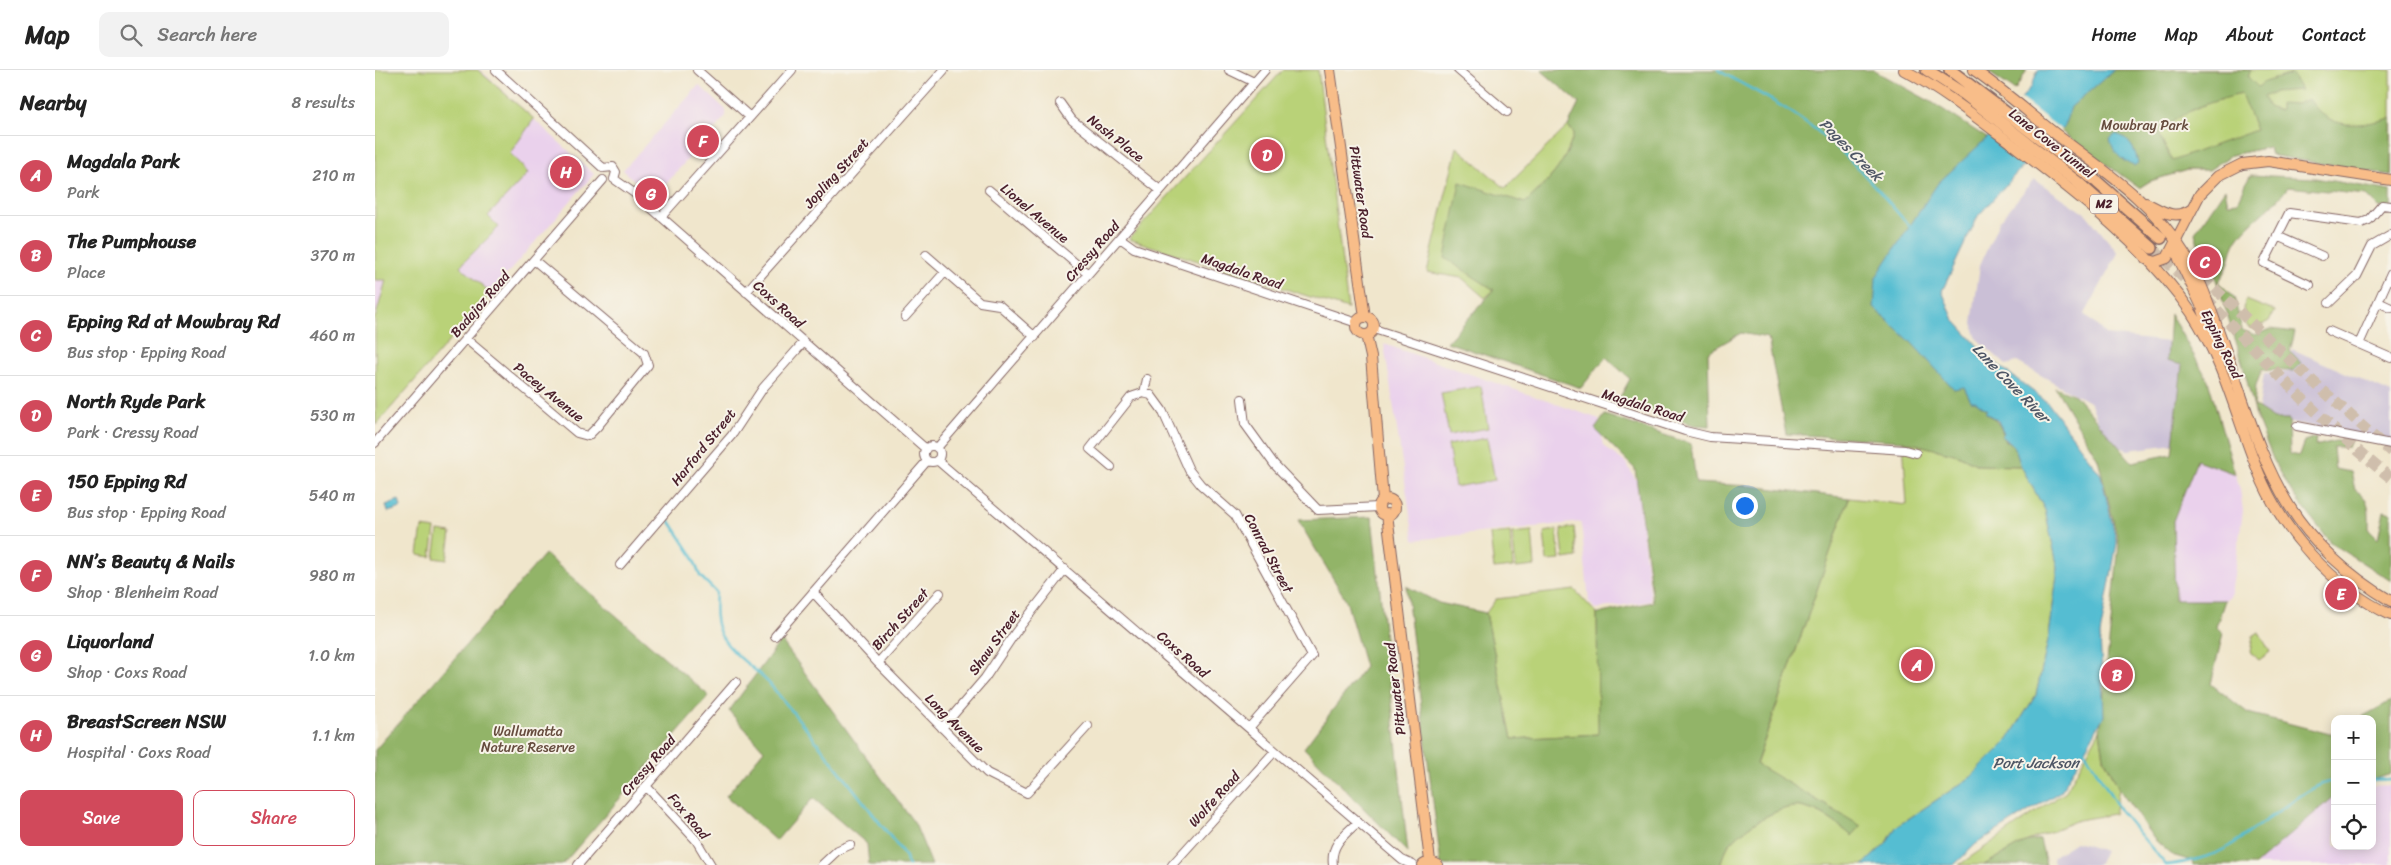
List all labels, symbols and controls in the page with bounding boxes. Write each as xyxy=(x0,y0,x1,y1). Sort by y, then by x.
search box xyxy=(99,12,449,57)
text: Map xyxy=(25,14,69,56)
text: Search here xyxy=(157,18,257,51)
text: Home xyxy=(2092,19,2137,51)
text: Map xyxy=(2165,19,2198,51)
text: About xyxy=(2226,19,2274,51)
text: Contact xyxy=(2302,19,2366,51)
icon: search xyxy=(117,21,145,49)
text: Nearby xyxy=(20,84,86,122)
text: 8 results xyxy=(292,88,355,117)
street label: Lane Cove Tunnel xyxy=(2003,102,2101,186)
street label: Nash Place xyxy=(1082,108,1150,169)
water label: Pages Creek xyxy=(1813,112,1890,189)
park label: Mowbray Park xyxy=(2101,113,2189,138)
pin: F xyxy=(687,122,719,160)
street label: Jopling Street xyxy=(797,132,875,215)
pin: D xyxy=(1251,136,1283,174)
street label: Pittwater Road xyxy=(1342,144,1380,241)
text: Magdala Park xyxy=(67,145,180,178)
pin: H xyxy=(550,153,582,191)
text: A xyxy=(31,161,41,190)
text: 210 m xyxy=(312,161,355,190)
pin: G xyxy=(635,175,667,213)
street label: Lionel Avenue xyxy=(994,177,1075,250)
text: Park xyxy=(67,178,100,207)
road number: M2 xyxy=(2090,195,2118,214)
street label: Cressy Road xyxy=(1058,214,1127,288)
text: The Pumphouse xyxy=(67,225,196,258)
text: B xyxy=(31,241,41,270)
text: 370 m xyxy=(311,241,355,270)
pin: C xyxy=(2189,243,2221,281)
street label: Magdala Road xyxy=(1198,246,1287,298)
text: Place xyxy=(67,258,106,287)
street label: Badajoz Road xyxy=(444,264,518,343)
street label: Coxs Road xyxy=(747,274,812,336)
text: Epping Rd at Mowbray Rd xyxy=(67,305,279,338)
street label: Epping Road xyxy=(2194,305,2250,385)
text: C xyxy=(31,321,41,350)
text: 460 m xyxy=(309,321,355,350)
water label: Lane Cove River xyxy=(1966,337,2058,431)
text: Bus stop · Epping Road xyxy=(67,338,226,367)
street label: Pacey Avenue xyxy=(508,356,590,429)
street label: Magdala Road xyxy=(1599,381,1689,430)
text: North Ryde Park xyxy=(67,385,205,418)
text: D xyxy=(31,401,41,430)
text: 530 m xyxy=(310,401,355,430)
street label: Harford Street xyxy=(664,403,743,492)
text: Park · Cressy Road xyxy=(67,418,198,447)
text: 150 Epping Rd xyxy=(67,465,186,498)
text: E xyxy=(32,481,40,510)
text: 540 m xyxy=(309,481,355,510)
your location xyxy=(1732,493,1758,519)
text: Bus stop · Epping Road xyxy=(67,498,226,527)
street label: Conrad Street xyxy=(1237,509,1301,599)
text: NN’s Beauty & Nails xyxy=(67,545,235,578)
text: F xyxy=(32,561,40,590)
text: 980 m xyxy=(309,561,355,590)
pin: E xyxy=(2325,575,2357,613)
text: Shop · Blenheim Road xyxy=(67,578,218,607)
street label: Birch Street xyxy=(865,581,936,656)
street label: Shaw Street xyxy=(962,604,1027,681)
street label: Coxs Road xyxy=(1151,624,1216,686)
text: Liquorland xyxy=(67,625,153,658)
street label: Pittwater Road xyxy=(1377,640,1414,737)
text: G xyxy=(31,641,41,670)
text: 1.0 km xyxy=(308,641,355,670)
pin: A xyxy=(1901,646,1933,684)
pin: B xyxy=(2101,656,2133,694)
text: Shop · Coxs Road xyxy=(67,658,187,687)
street label: Long Avenue xyxy=(919,687,991,759)
text: BreastScreen NSW xyxy=(67,705,226,738)
map controls xyxy=(2331,715,2376,850)
button: + xyxy=(2331,715,2376,760)
park label: Wallumatta Nature Reserve xyxy=(481,719,575,760)
text: H xyxy=(30,721,42,750)
text: 1.1 km xyxy=(311,721,355,750)
street label: Cressy Road xyxy=(614,728,683,802)
text: Hospital · Coxs Road xyxy=(67,738,210,767)
water label: Port Jackson xyxy=(1993,750,2081,776)
button: − xyxy=(2331,760,2376,805)
street label: Wolfe Road xyxy=(1182,764,1248,833)
street label: Fox Road xyxy=(661,787,717,847)
button: Save xyxy=(20,790,183,846)
button: Share xyxy=(193,790,355,846)
button: locate xyxy=(2331,805,2376,850)

